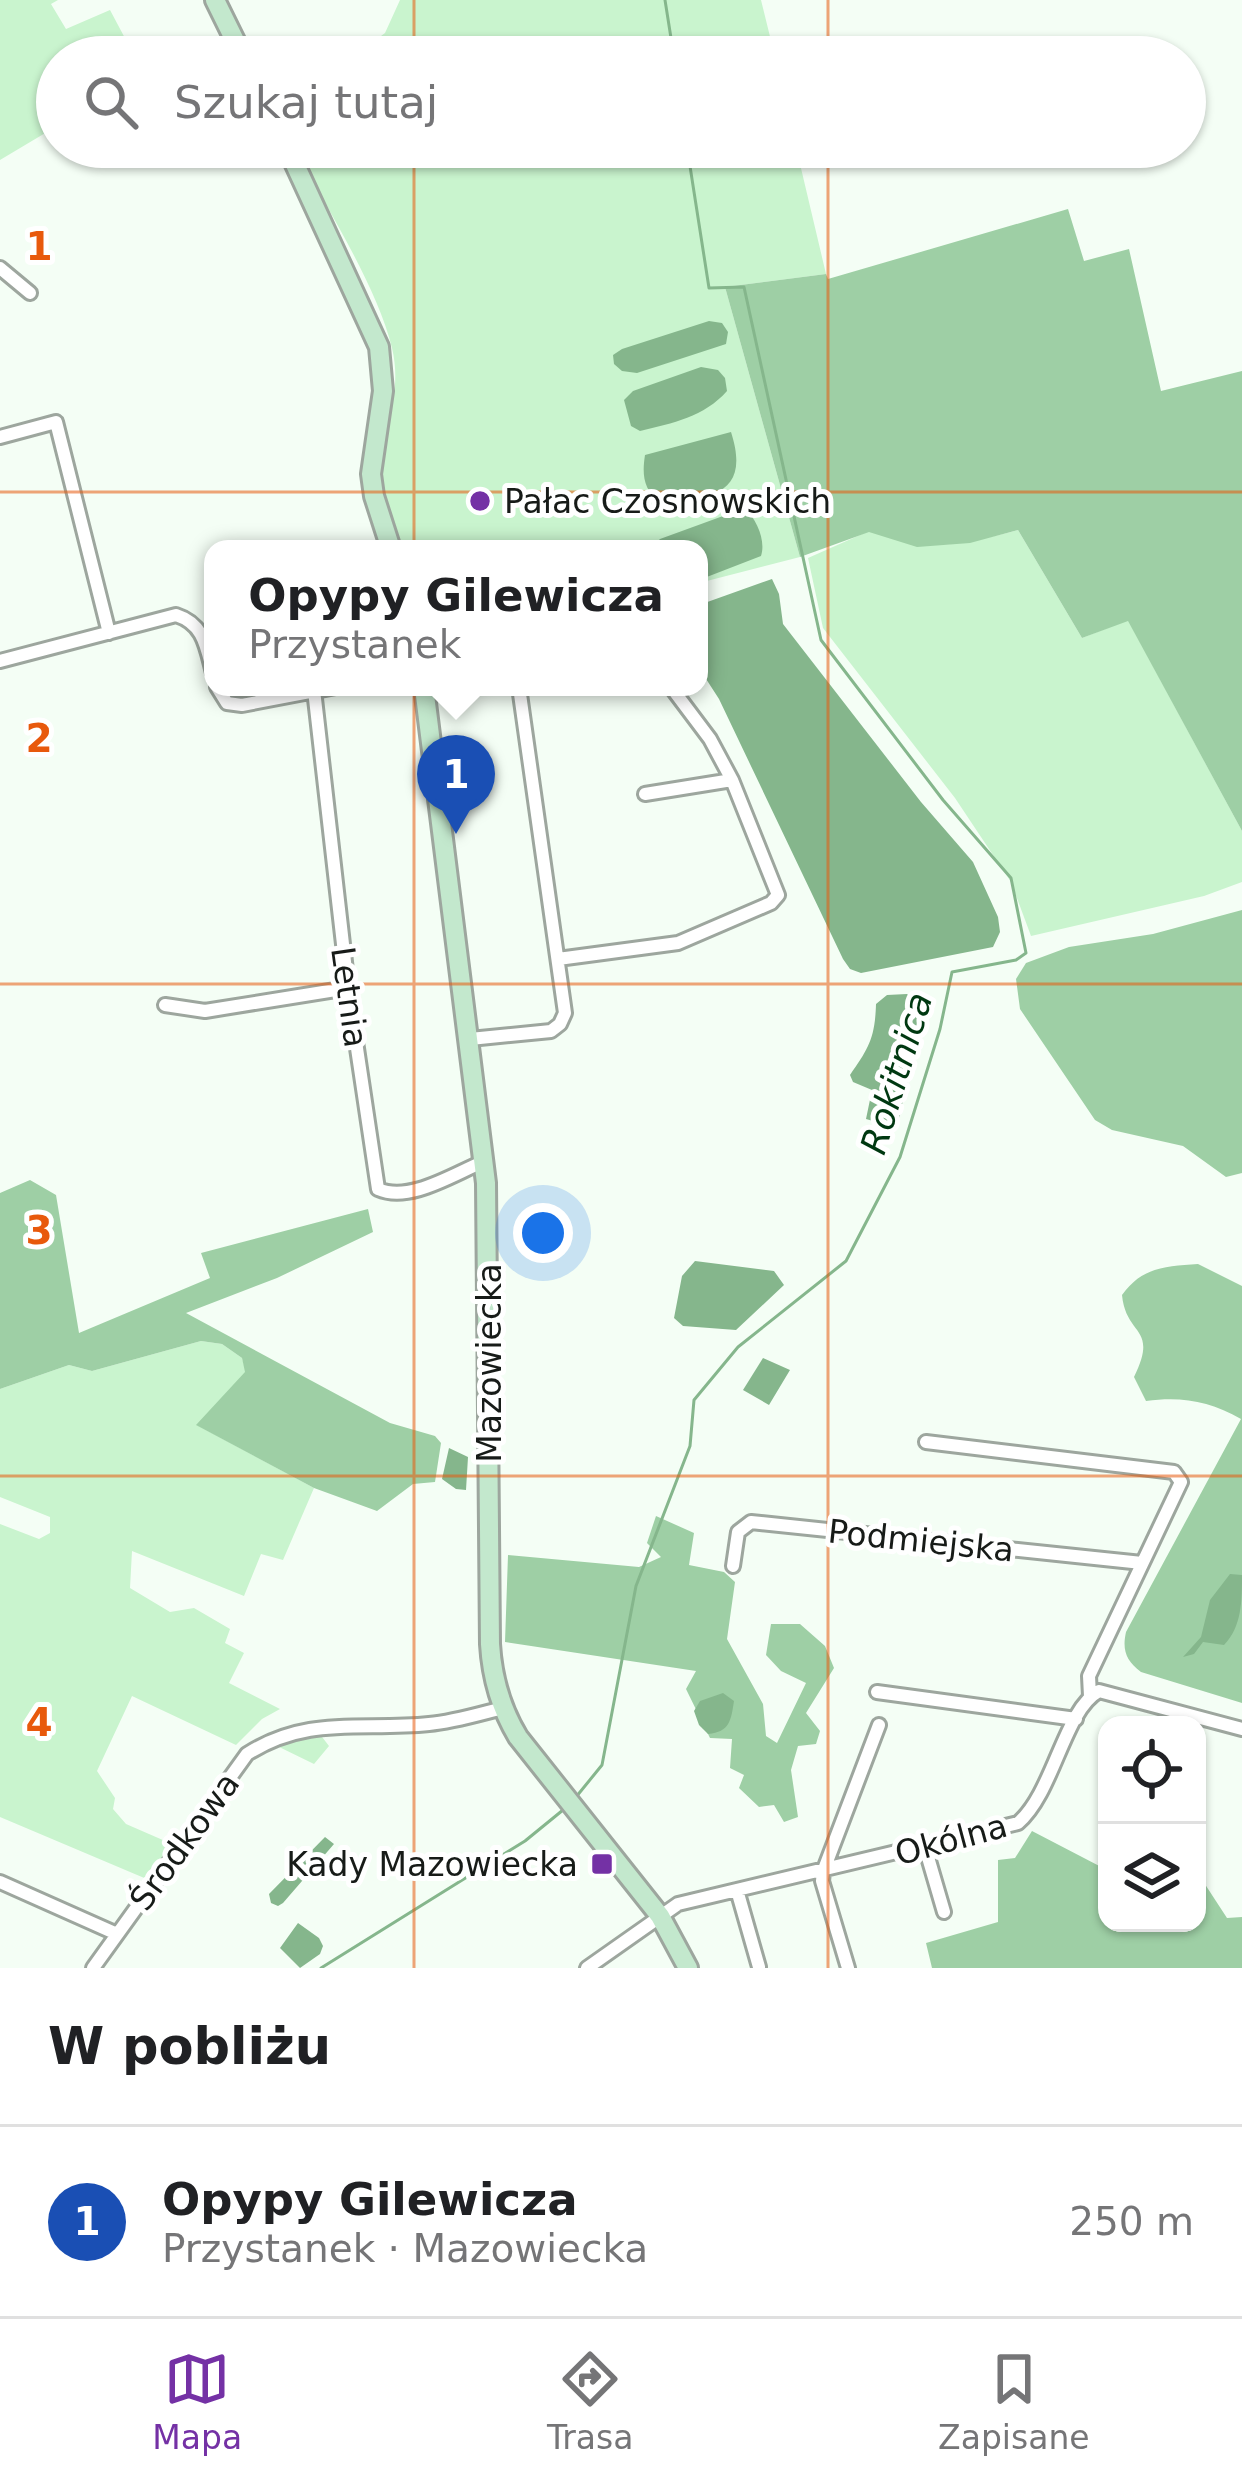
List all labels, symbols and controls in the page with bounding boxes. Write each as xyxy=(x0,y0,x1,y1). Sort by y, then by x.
search box xyxy=(36,36,1206,168)
icon: search xyxy=(78,69,144,135)
text: Szukaj tutaj xyxy=(174,76,438,129)
text: 1 xyxy=(25,224,53,269)
place label: Pałac Czosnowskich xyxy=(504,482,831,521)
marker: Pałac Czosnowskich xyxy=(467,488,493,514)
popup xyxy=(204,540,708,696)
text: Opypy Gilewicza xyxy=(248,569,664,622)
text: Przystanek xyxy=(248,622,461,667)
text: 2 xyxy=(25,716,53,761)
pin: 1 xyxy=(417,735,495,834)
street label: Letnia xyxy=(323,944,376,1050)
water label: Rokitnica xyxy=(853,987,940,1159)
your location xyxy=(513,1203,573,1263)
text: 3 xyxy=(25,1208,53,1253)
street label: Mazowiecka xyxy=(470,1263,509,1463)
street label: Podmiejska xyxy=(826,1511,1016,1570)
text: 4 xyxy=(25,1700,53,1745)
map controls xyxy=(1098,1716,1206,1932)
button: locate xyxy=(1098,1716,1206,1824)
street label: Środkowa xyxy=(121,1764,247,1918)
street label: Okólna xyxy=(891,1806,1011,1873)
button: layers xyxy=(1098,1824,1206,1932)
place label: Kady Mazowiecka xyxy=(286,1845,578,1884)
marker: Kady Mazowiecka xyxy=(589,1851,615,1877)
text: W pobliżu xyxy=(48,2017,331,2076)
text: Opypy Gilewicza xyxy=(162,2173,578,2226)
text: 1 xyxy=(73,2199,101,2244)
text: 250 m xyxy=(1069,2199,1194,2244)
text: Przystanek · Mazowiecka xyxy=(162,2226,648,2271)
tab: Mapa xyxy=(152,2346,242,2457)
tab: Trasa xyxy=(547,2346,633,2457)
tab: Zapisane xyxy=(938,2346,1090,2457)

